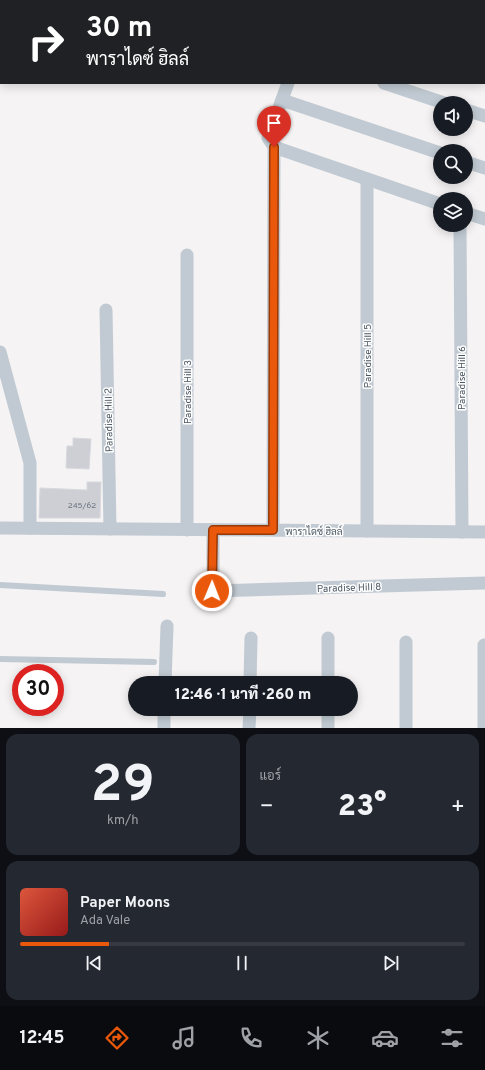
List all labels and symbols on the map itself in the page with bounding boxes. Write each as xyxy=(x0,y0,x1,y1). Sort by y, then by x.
pin xyxy=(257,106,291,147)
street label: Paradise Hill 5 xyxy=(362,324,375,388)
street label: Paradise Hill 6 xyxy=(456,346,469,410)
street label: Paradise Hill 3 xyxy=(182,360,195,424)
street label: Paradise Hill 2 xyxy=(102,388,117,452)
house number: 245/62 xyxy=(68,501,96,511)
street label: พาราไดซ์ ฮิลล์ xyxy=(285,524,343,539)
position arrow xyxy=(191,570,233,612)
street label: Paradise Hill 8 xyxy=(317,581,381,596)
speed limit sign: 30 xyxy=(12,664,64,716)

